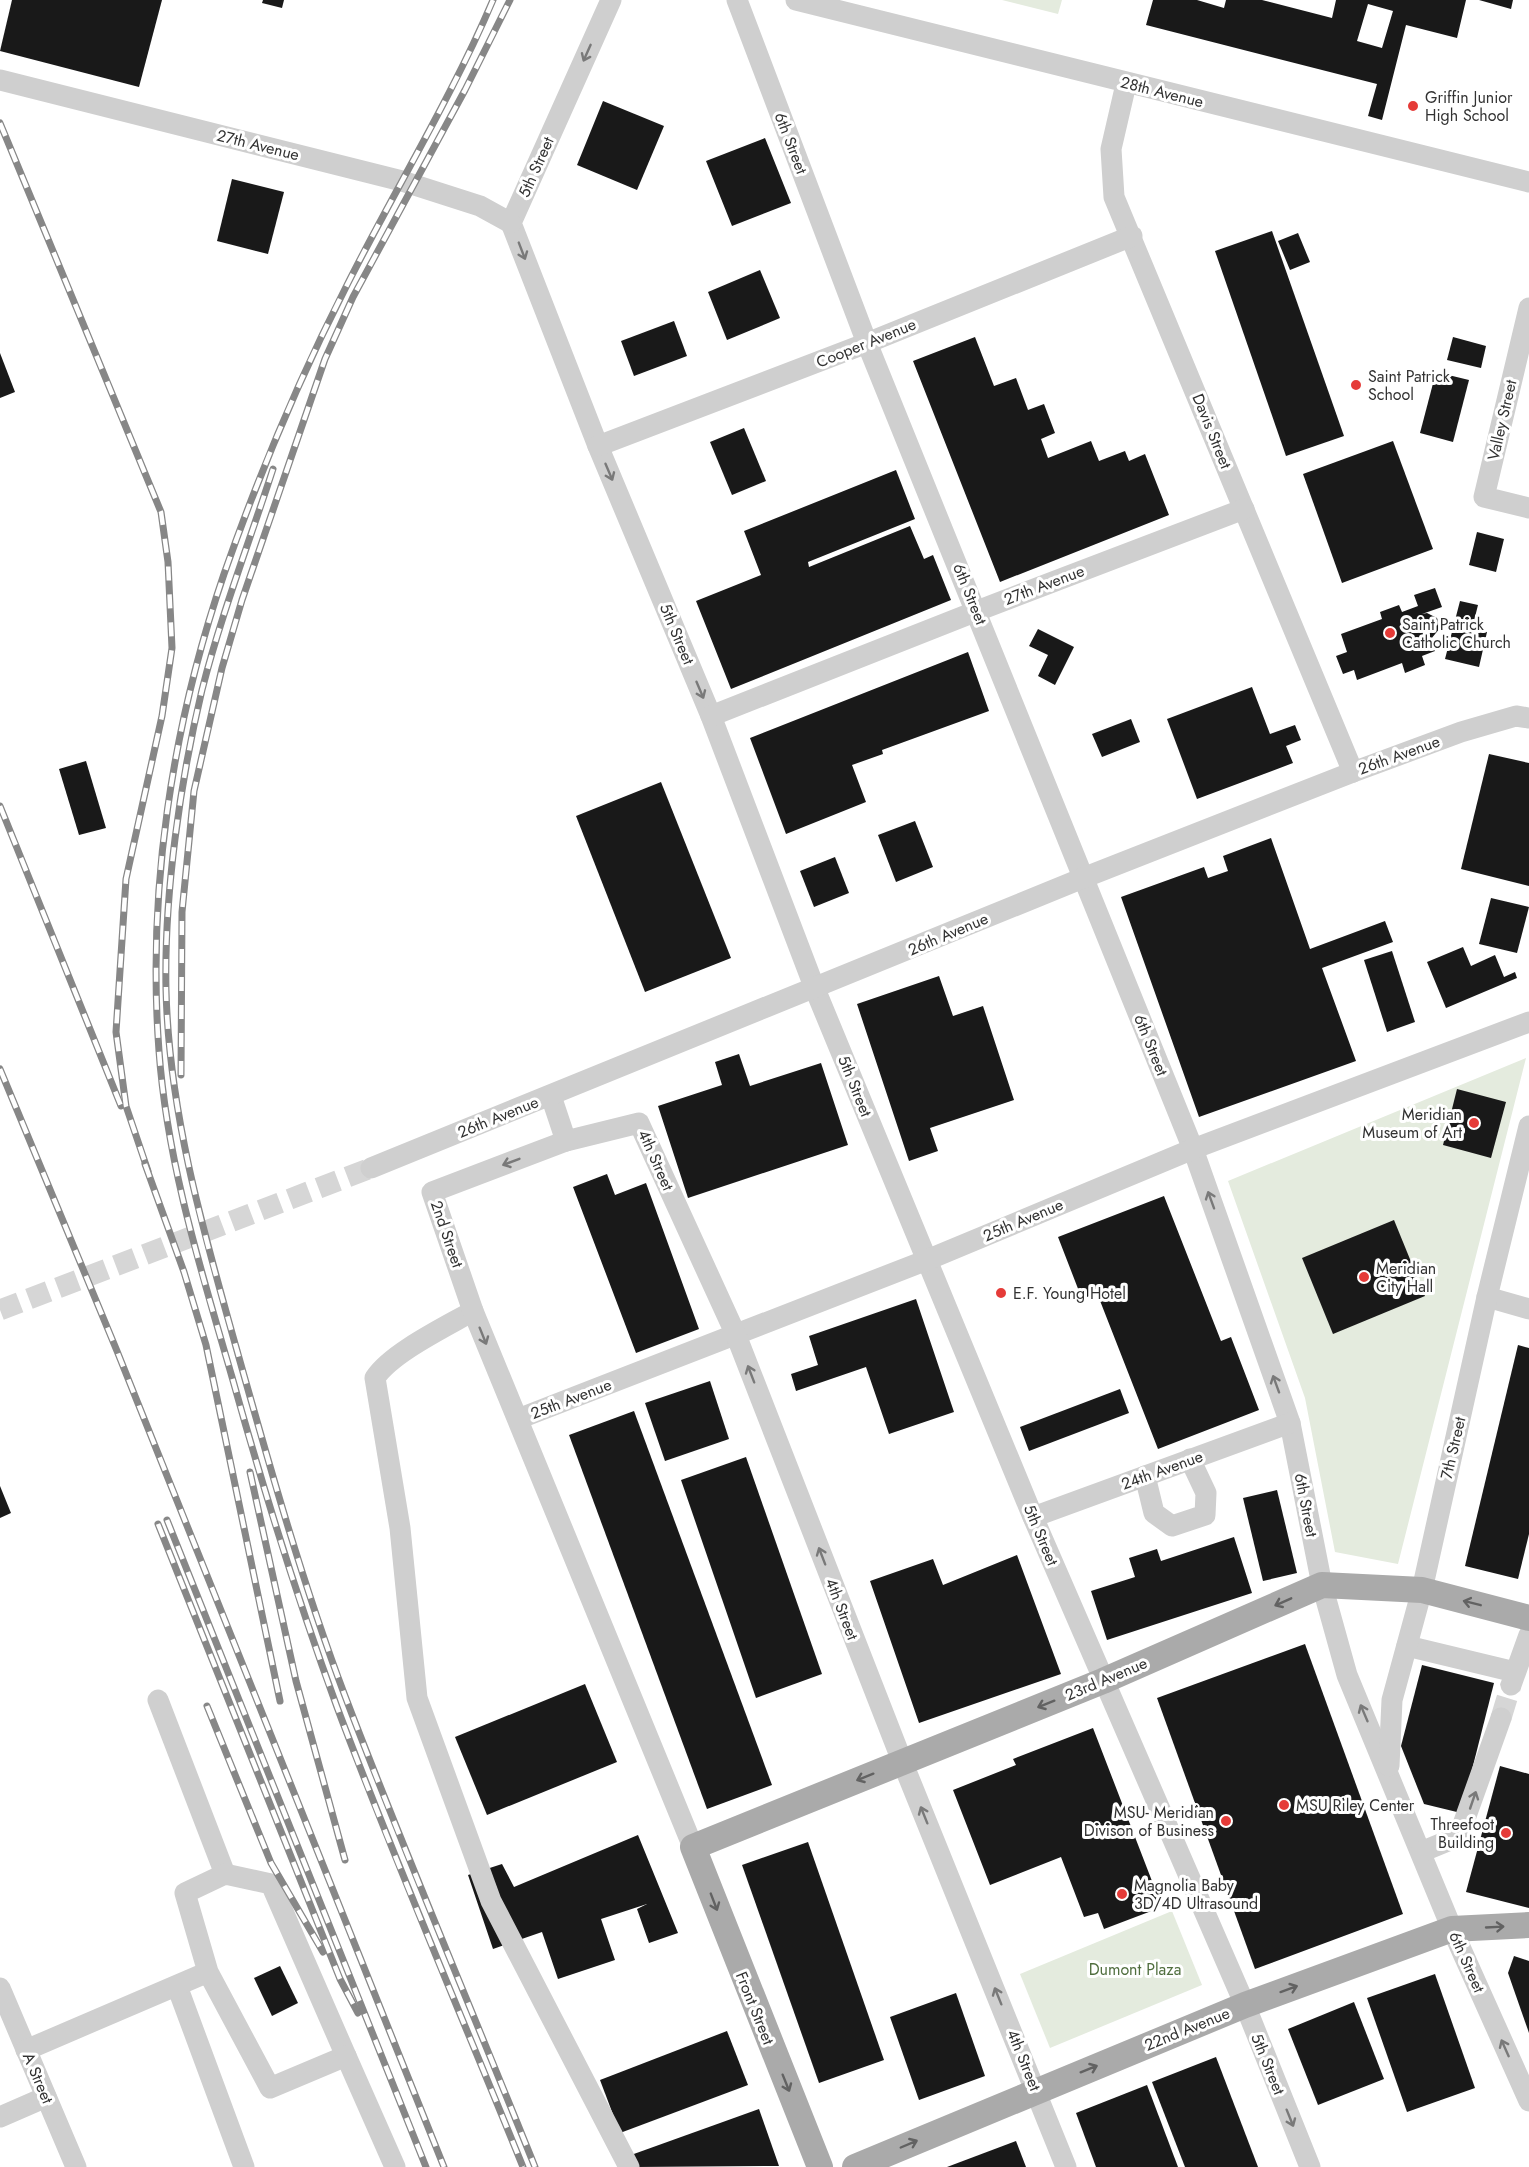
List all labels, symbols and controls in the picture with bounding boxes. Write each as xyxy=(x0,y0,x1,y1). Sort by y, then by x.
one-way arrow xyxy=(581,44,592,62)
street label: 28th Avenue xyxy=(1118,71,1206,113)
place label: Griffin Junior High School xyxy=(1425,86,1513,127)
marker: Griffin Junior High School xyxy=(1406,99,1420,113)
street label: 6th Street xyxy=(769,109,813,177)
street label: 27th Avenue xyxy=(214,124,302,166)
street label: 5th Street xyxy=(512,133,560,201)
one-way arrow xyxy=(517,241,528,260)
street label: Cooper Avenue xyxy=(813,312,919,374)
place label: Saint Patrick School xyxy=(1368,365,1451,406)
street label: Valley Street xyxy=(1482,377,1522,463)
marker: Saint Patrick School xyxy=(1349,378,1363,392)
street label: Davis Street xyxy=(1187,390,1238,472)
one-way arrow xyxy=(604,462,615,481)
street label: 27th Avenue xyxy=(1000,559,1088,611)
street label: 6th Street xyxy=(947,560,993,628)
street label: 5th Street xyxy=(654,600,700,668)
place label: Saint Patrick Catholic Church xyxy=(1402,613,1511,654)
marker: Saint Patrick Catholic Church xyxy=(1383,626,1397,640)
one-way arrow xyxy=(695,681,706,699)
street label: 26th Avenue xyxy=(1355,730,1443,780)
street label: 26th Avenue xyxy=(904,907,992,961)
street label: 6th Street xyxy=(1128,1011,1174,1079)
street label: 5th Street xyxy=(832,1052,878,1120)
street label: 26th Avenue xyxy=(454,1090,542,1144)
place label: Meridian Museum of Art xyxy=(1362,1103,1462,1144)
marker: Meridian Museum of Art xyxy=(1467,1116,1481,1130)
street label: 4th Street xyxy=(632,1126,680,1194)
one-way arrow xyxy=(503,1157,521,1168)
one-way arrow xyxy=(1205,1191,1216,1210)
street label: 25th Avenue xyxy=(979,1193,1067,1247)
street label: 2nd Street xyxy=(425,1197,469,1271)
place label: Meridian City Hall xyxy=(1376,1257,1436,1298)
marker: Meridian City Hall xyxy=(1357,1270,1371,1284)
place label: E.F. Young Hotel xyxy=(1013,1282,1126,1305)
marker: E.F. Young Hotel xyxy=(994,1286,1008,1300)
one-way arrow xyxy=(478,1326,489,1344)
one-way arrow xyxy=(745,1365,756,1384)
street label: 25th Avenue xyxy=(527,1373,615,1425)
one-way arrow xyxy=(1270,1375,1281,1394)
street label: 7th Street xyxy=(1435,1414,1471,1482)
street label: 24th Avenue xyxy=(1118,1445,1206,1495)
street label: 6th Street xyxy=(1289,1471,1323,1539)
street label: 5th Street xyxy=(1018,1501,1064,1569)
one-way arrow xyxy=(815,1547,826,1565)
street label: 4th Street xyxy=(820,1575,864,1643)
one-way arrow xyxy=(1274,1597,1292,1608)
one-way arrow xyxy=(1463,1597,1482,1609)
street label: 23rd Avenue xyxy=(1061,1651,1151,1707)
one-way arrow xyxy=(1037,1699,1055,1710)
one-way arrow xyxy=(1358,1705,1369,1723)
one-way arrow xyxy=(856,1772,874,1783)
one-way arrow xyxy=(1468,1790,1479,1809)
place label: MSU Riley Center xyxy=(1296,1794,1415,1817)
marker: MSU Riley Center xyxy=(1277,1798,1291,1812)
place label: MSU- Meridian Divison of Business xyxy=(1084,1801,1214,1842)
one-way arrow xyxy=(918,1806,929,1825)
place label: Threefoot Building xyxy=(1431,1813,1494,1854)
marker: MSU- Meridian Divison of Business xyxy=(1219,1814,1233,1828)
marker: Threefoot Building xyxy=(1499,1826,1513,1840)
place label: Magnolia Baby 3D/4D Ultrasound xyxy=(1134,1874,1258,1915)
marker: Magnolia Baby 3D/4D Ultrasound xyxy=(1115,1887,1129,1901)
one-way arrow xyxy=(709,1892,720,1911)
one-way arrow xyxy=(1484,1921,1504,1932)
street label: 6th Street xyxy=(1443,1928,1491,1996)
park label: Dumont Plaza xyxy=(1089,1958,1181,1981)
street label: Front Street xyxy=(730,1968,780,2048)
one-way arrow xyxy=(1279,1982,1298,1993)
one-way arrow xyxy=(992,1987,1003,2005)
street label: 22nd Avenue xyxy=(1141,2001,1233,2057)
street label: 4th Street xyxy=(1001,2026,1047,2094)
street label: 5th Street xyxy=(1245,2030,1291,2098)
one-way arrow xyxy=(1499,2039,1510,2057)
street label: A Street xyxy=(17,2049,59,2107)
one-way arrow xyxy=(1079,2063,1097,2074)
one-way arrow xyxy=(781,2074,792,2092)
one-way arrow xyxy=(1285,2108,1296,2127)
one-way arrow xyxy=(899,2138,918,2149)

